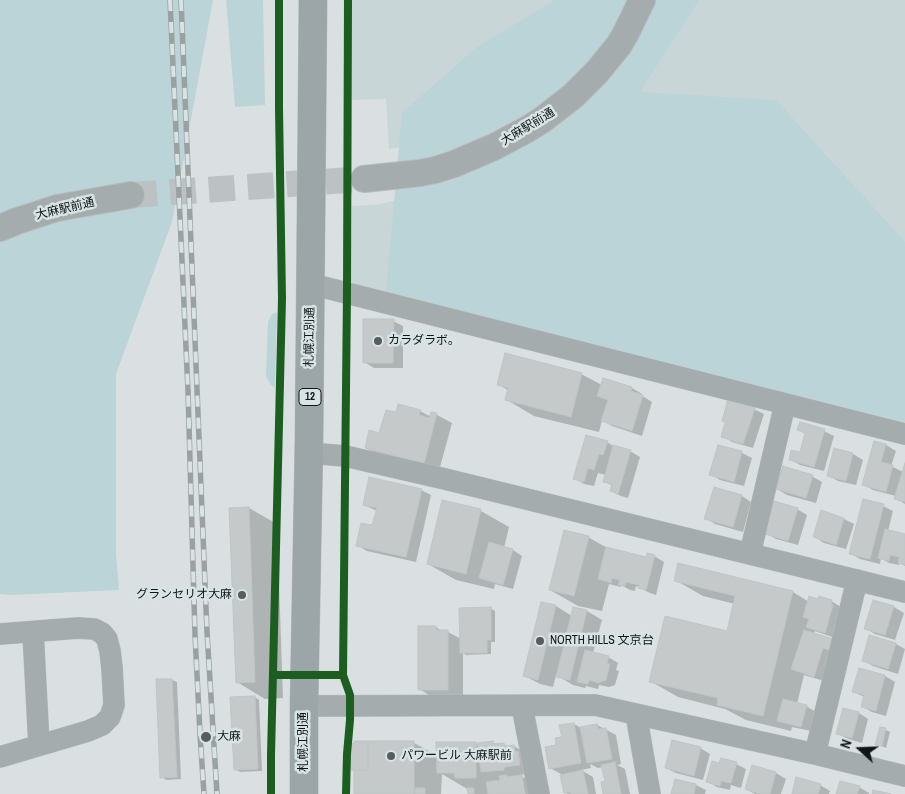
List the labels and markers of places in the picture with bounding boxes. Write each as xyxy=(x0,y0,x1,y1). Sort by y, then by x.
place label: カラダラボ。 xyxy=(388,334,460,348)
marker: カラダラボ。 xyxy=(372,335,384,347)
place label: グランセリオ大麻 xyxy=(136,588,232,602)
marker: グランセリオ大麻 xyxy=(236,589,248,601)
place label: NORTH HILLS 文京台 xyxy=(550,634,654,648)
marker: NORTH HILLS 文京台 xyxy=(534,635,546,647)
marker: 大麻 xyxy=(199,730,213,744)
place label: 大麻 xyxy=(217,730,241,744)
place label: パワービル 大麻駅前 xyxy=(401,749,512,763)
marker: パワービル 大麻駅前 xyxy=(385,750,397,762)

